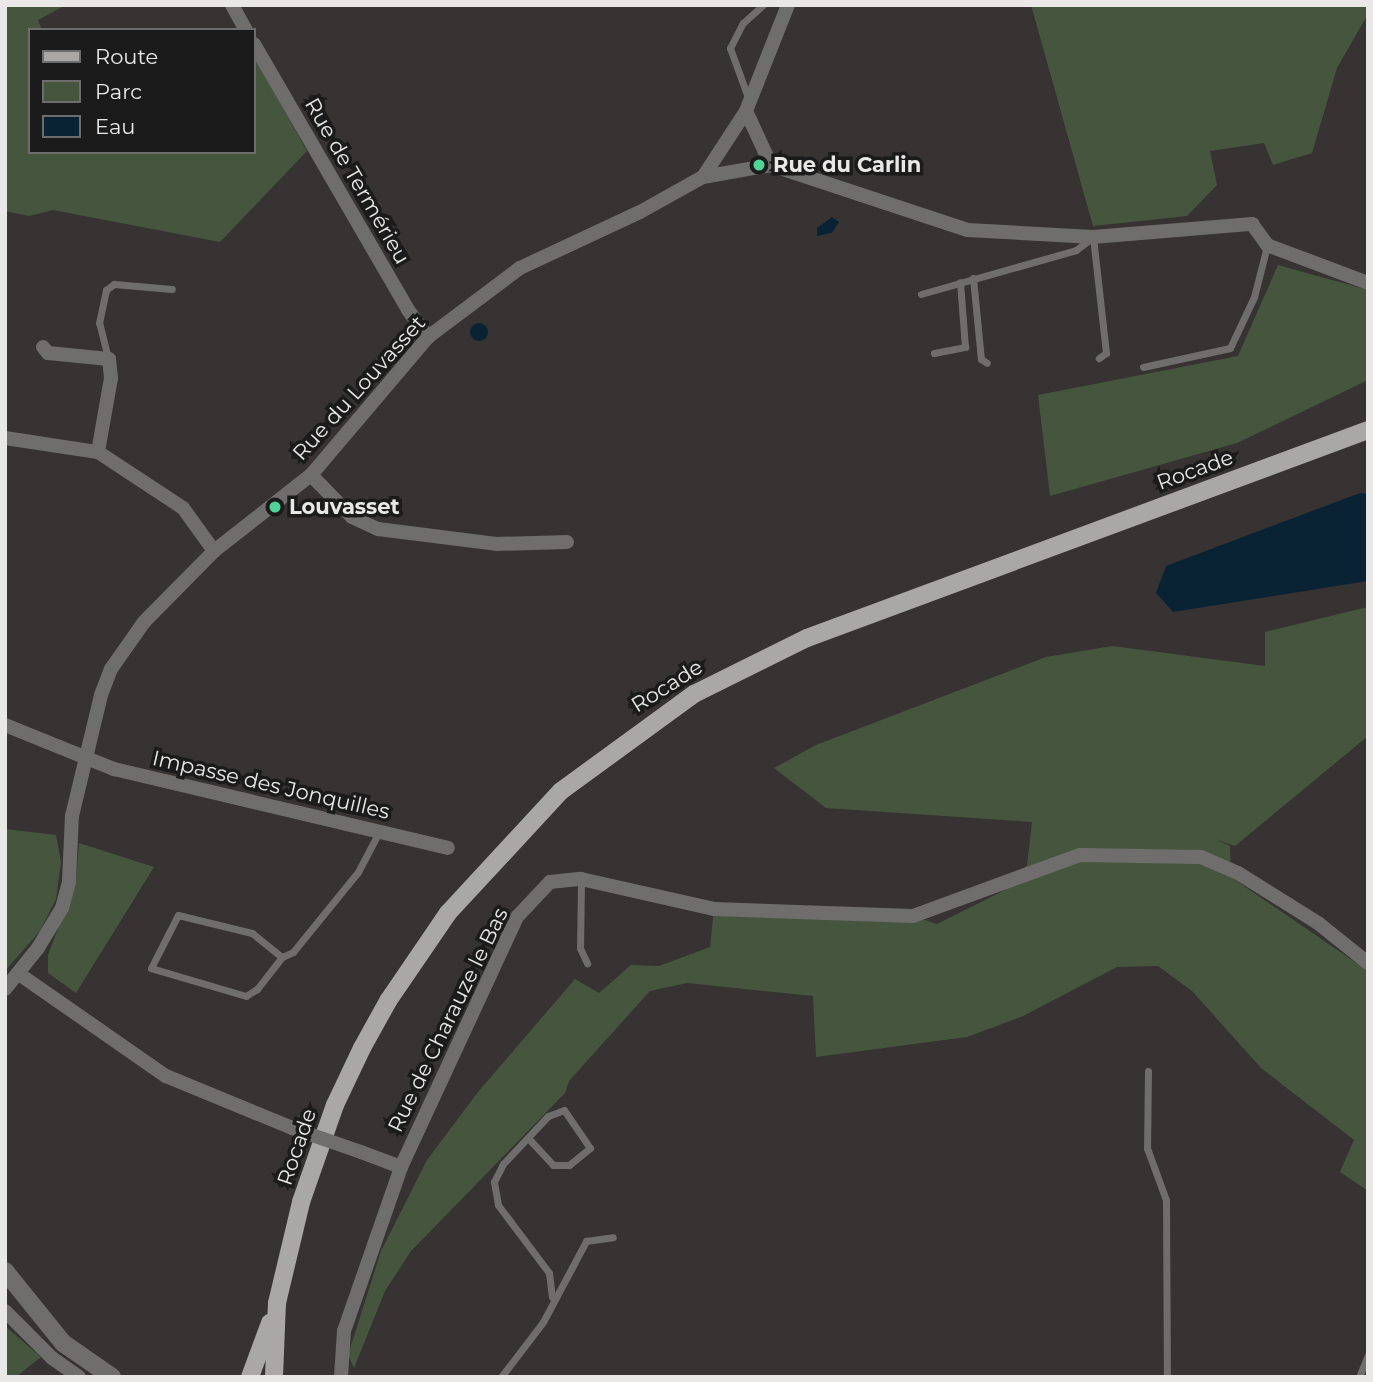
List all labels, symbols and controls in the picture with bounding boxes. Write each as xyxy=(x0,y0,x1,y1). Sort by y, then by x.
legend xyxy=(28,28,256,154)
text: Route xyxy=(95,44,158,69)
text: Parc xyxy=(95,79,142,104)
street label: Rue de Termérieu xyxy=(299,94,415,268)
text: Eau xyxy=(95,114,135,139)
place label: Rue du Carlin xyxy=(773,152,921,178)
marker: Rue du Carlin xyxy=(751,157,767,173)
street label: Rue du Louvasset xyxy=(287,310,431,466)
street label: Rocade xyxy=(1153,445,1237,495)
place label: Louvasset xyxy=(289,494,400,520)
marker: Louvasset xyxy=(267,499,283,515)
street label: Rocade xyxy=(627,654,707,718)
street label: Impasse des Jonquilles xyxy=(150,745,392,825)
street label: Rue de Charauze le Bas xyxy=(383,904,513,1136)
street label: Rocade xyxy=(272,1105,322,1189)

